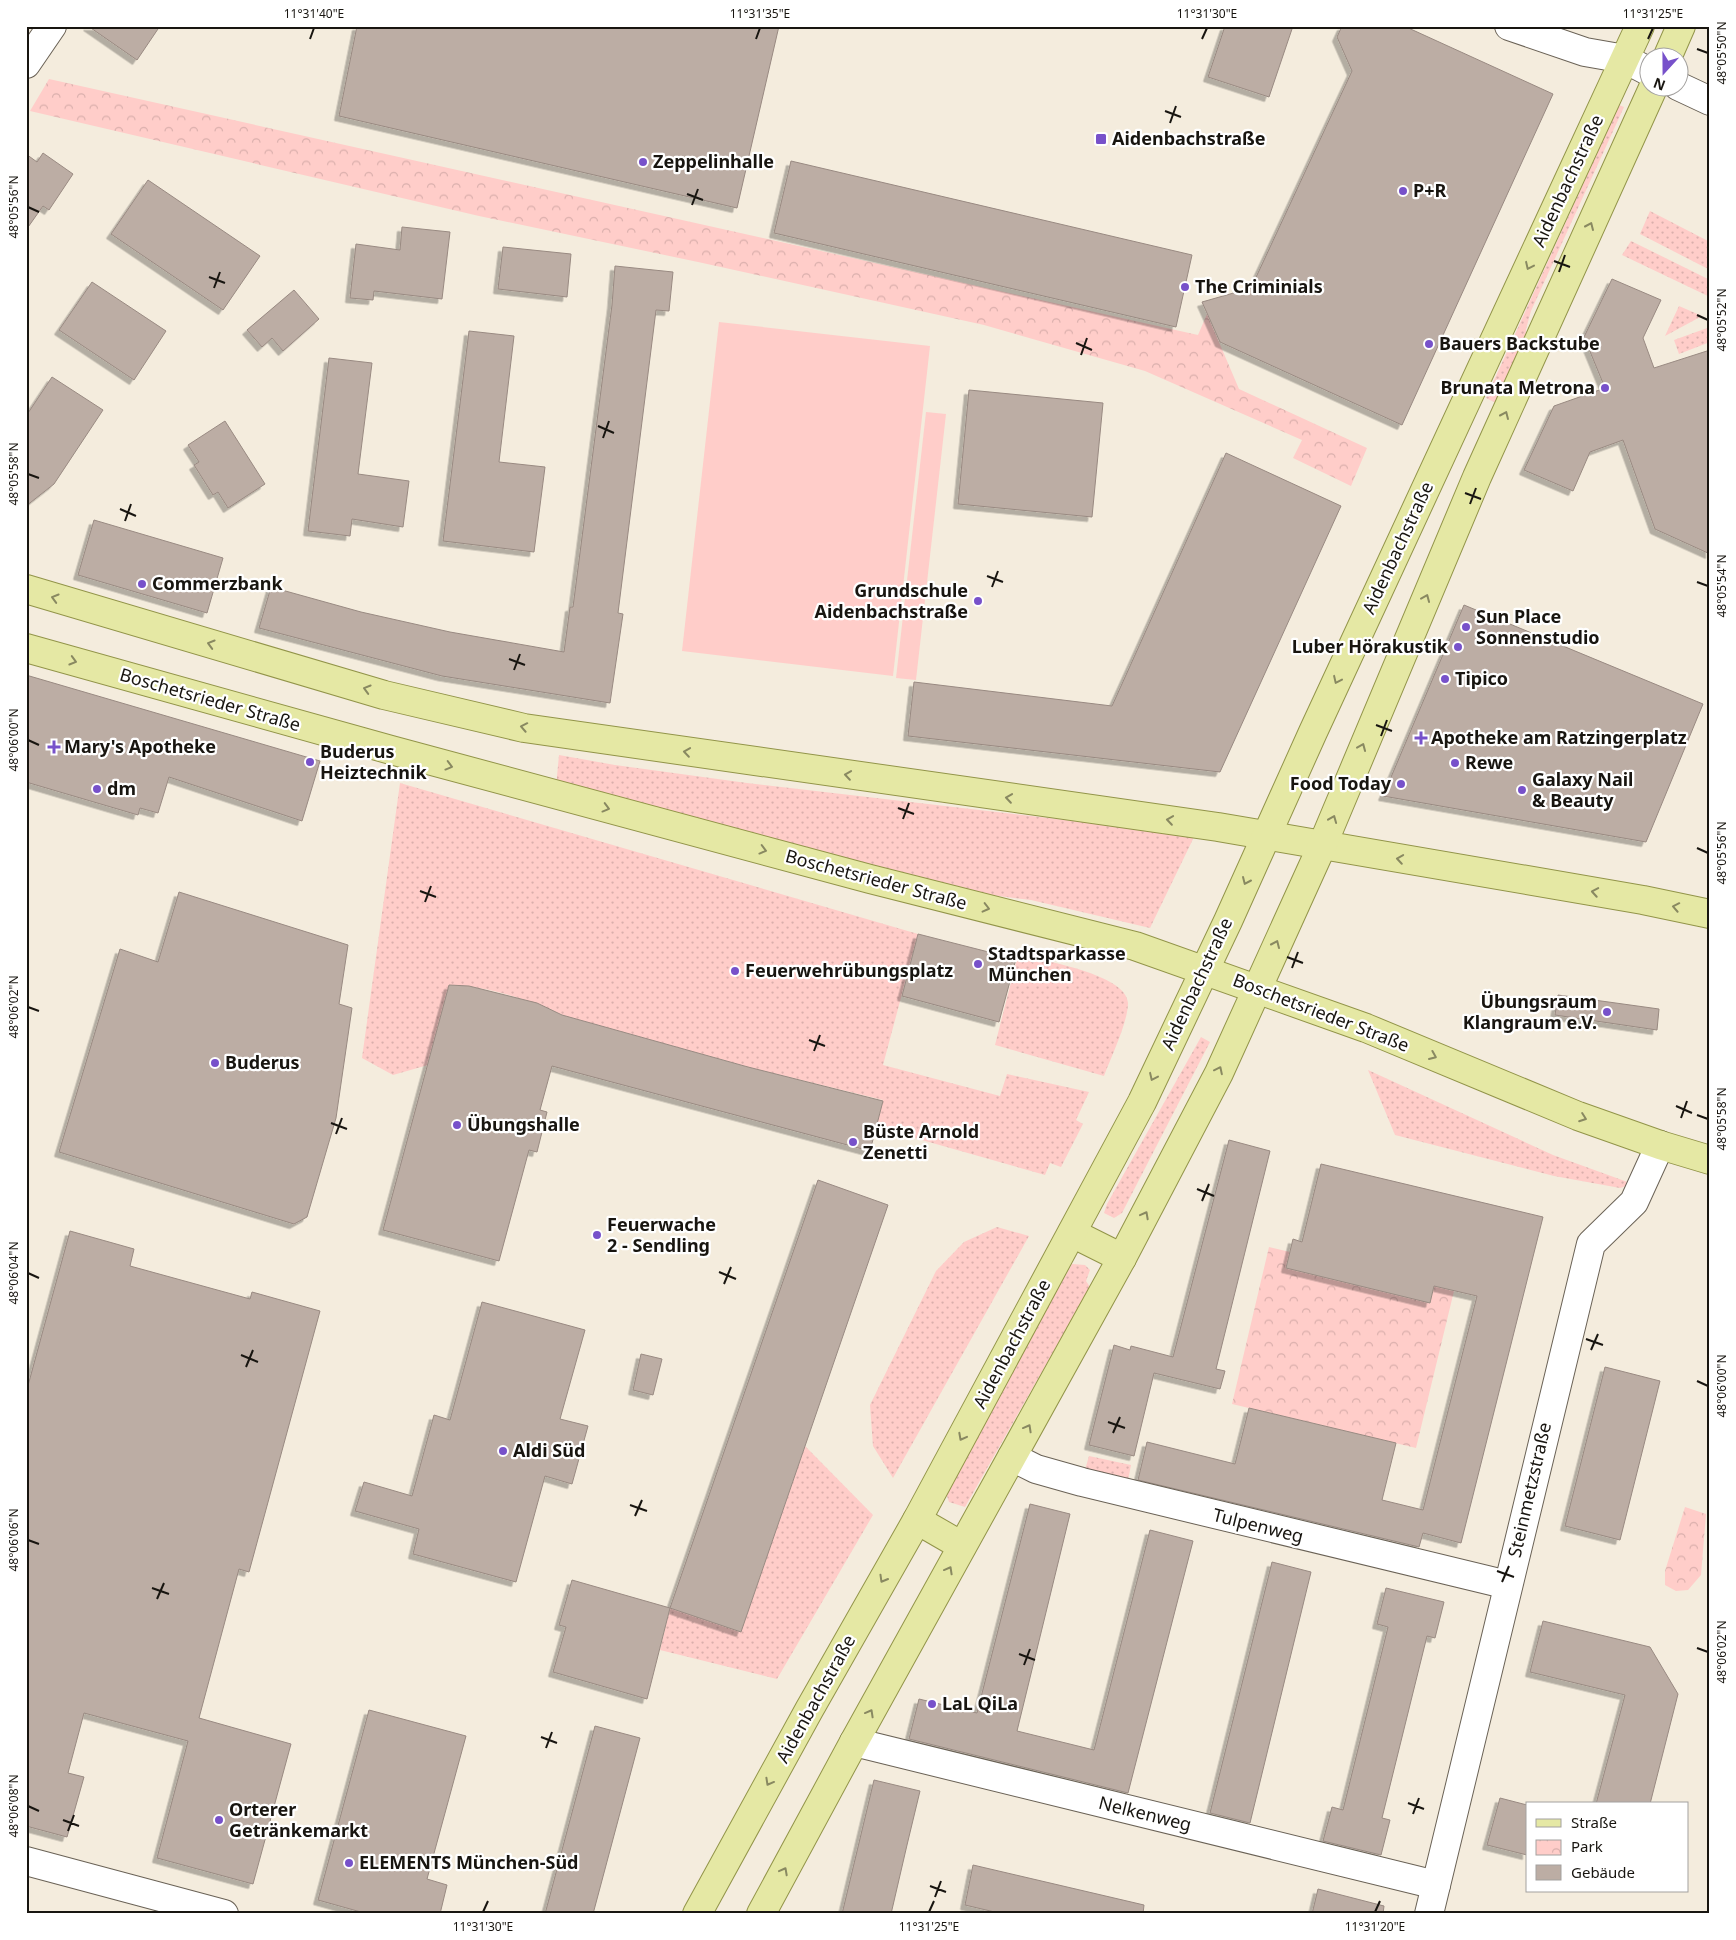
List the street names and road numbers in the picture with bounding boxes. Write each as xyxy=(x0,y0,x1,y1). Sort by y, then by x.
street label: Aidenbachstraße xyxy=(1526,111,1608,251)
street label: Aidenbachstraße xyxy=(1356,478,1438,618)
street label: Boschetsrieder Straße xyxy=(117,662,303,736)
street label: Boschetsrieder Straße xyxy=(783,843,970,915)
street label: Aidenbachstraße xyxy=(1155,914,1237,1054)
street label: Boschetsrieder Straße xyxy=(1230,967,1413,1057)
street label: Aidenbachstraße xyxy=(967,1275,1055,1412)
street label: Steinmetzstraße xyxy=(1502,1420,1556,1560)
street label: Tulpenweg xyxy=(1210,1502,1306,1548)
street label: Aidenbachstraße xyxy=(770,1630,860,1767)
street label: Nelkenweg xyxy=(1096,1790,1194,1836)

